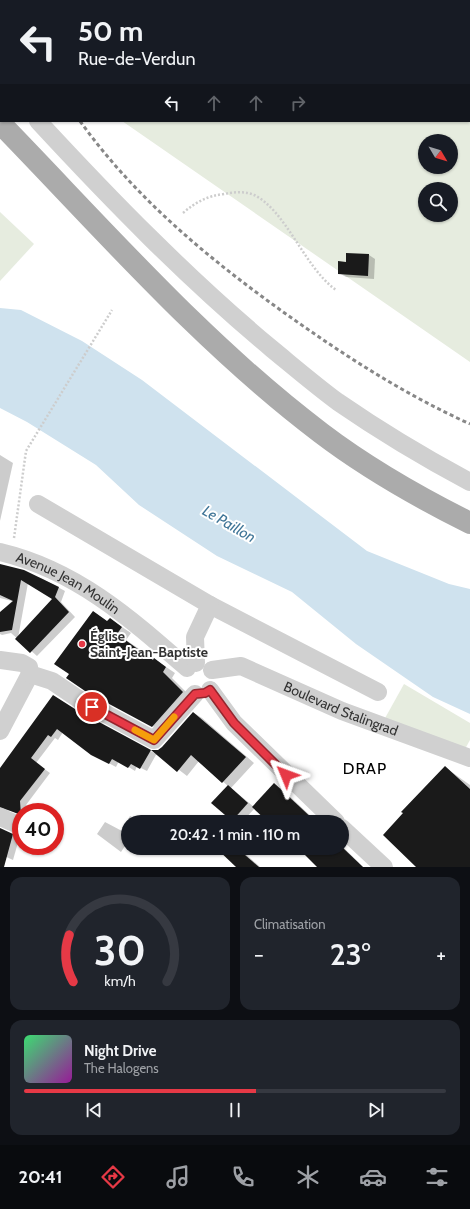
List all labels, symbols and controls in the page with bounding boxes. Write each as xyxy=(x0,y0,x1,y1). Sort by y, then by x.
text: 50 m xyxy=(78,14,143,48)
icon: left xyxy=(12,16,64,68)
text: Rue-de-Verdun xyxy=(78,48,196,70)
icon: left xyxy=(161,92,183,114)
icon: ahead xyxy=(203,92,225,114)
icon: ahead xyxy=(245,92,267,114)
icon: right xyxy=(287,92,309,114)
north arrow xyxy=(418,134,458,174)
map controls xyxy=(418,134,458,222)
button: search xyxy=(418,182,458,222)
water label: Le Paillon xyxy=(199,502,259,546)
street label: Avenue Jean Moulin xyxy=(14,548,124,618)
place label: Église Saint-Jean-Baptiste xyxy=(90,627,208,661)
marker: Église Saint-Jean-Baptiste xyxy=(77,639,87,649)
street label: Boulevard Stalingrad xyxy=(281,677,401,740)
pin xyxy=(75,690,109,724)
icon: arrive xyxy=(81,696,103,718)
position arrow xyxy=(265,754,307,796)
district label: DRAP xyxy=(343,759,387,778)
speed limit sign: 40 xyxy=(12,803,64,855)
text: 20:42 · 1 min · 110 m xyxy=(170,826,300,844)
text: Climatisation xyxy=(254,916,326,932)
text: 30 xyxy=(94,924,146,974)
text: 23° xyxy=(330,936,370,973)
text: − xyxy=(254,941,264,968)
text: + xyxy=(436,941,446,968)
text: km/h xyxy=(104,971,136,989)
text: Night Drive xyxy=(84,1042,157,1060)
text: The Halogens xyxy=(84,1060,159,1076)
icon: previous xyxy=(83,1099,105,1121)
icon: pause xyxy=(224,1099,246,1121)
icon: next xyxy=(365,1099,387,1121)
icon: directions xyxy=(99,1163,127,1191)
icon: music xyxy=(164,1163,192,1191)
icon: phone xyxy=(229,1163,257,1191)
icon: climate xyxy=(294,1163,322,1191)
icon: car xyxy=(359,1163,387,1191)
icon: filters xyxy=(423,1163,451,1191)
text: 20:41 xyxy=(18,1166,62,1188)

